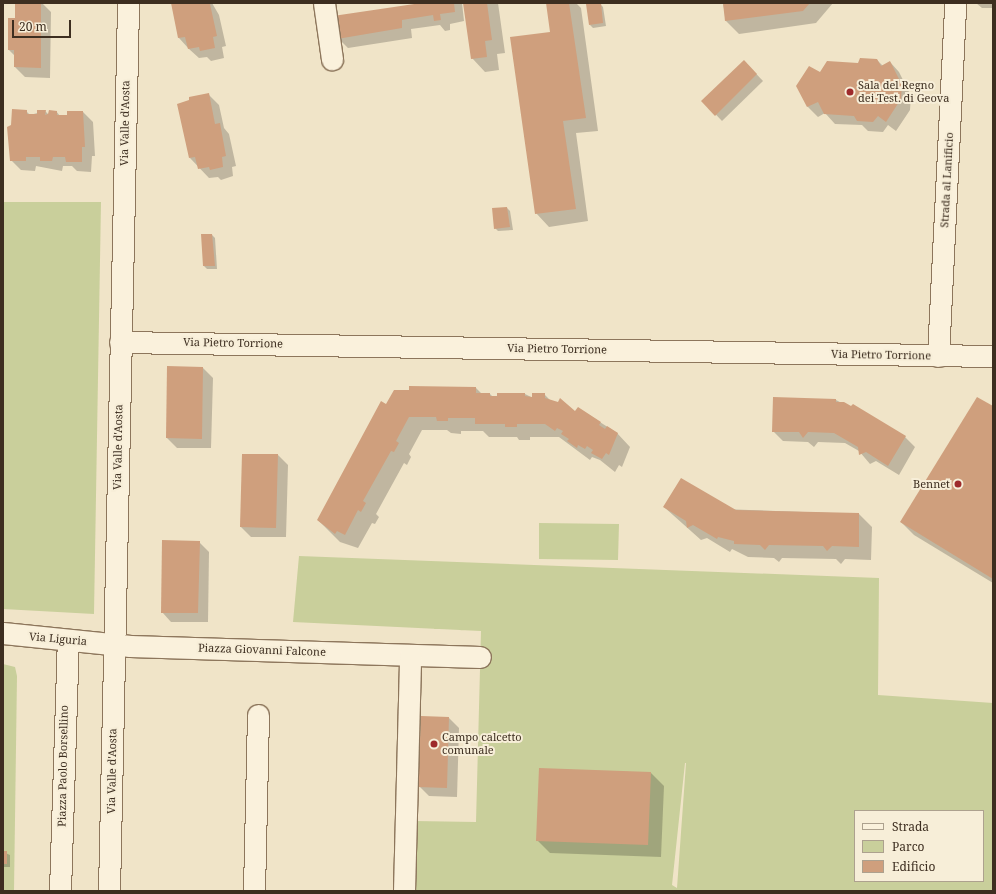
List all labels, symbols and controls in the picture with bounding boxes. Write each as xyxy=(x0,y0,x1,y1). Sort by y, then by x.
scale bar xyxy=(14,12,73,38)
text: 20 m xyxy=(19,18,47,35)
place label: Sala del Regno dei Test. di Geova xyxy=(858,79,949,105)
street label: Via Valle d'Aosta xyxy=(118,80,132,166)
marker: Sala del Regno dei Test. di Geova xyxy=(845,87,855,97)
street label: Strada al Lanificio xyxy=(938,132,956,228)
street label: Via Pietro Torrione xyxy=(183,336,283,350)
street label: Via Pietro Torrione xyxy=(507,342,607,356)
street label: Via Pietro Torrione xyxy=(831,348,931,362)
street label: Via Valle d'Aosta xyxy=(111,404,125,490)
place label: Bennet xyxy=(913,477,950,491)
marker: Bennet xyxy=(953,479,963,489)
street label: Via Liguria xyxy=(28,630,88,648)
street label: Piazza Giovanni Falcone xyxy=(198,641,326,659)
street label: Piazza Paolo Borsellino xyxy=(55,705,71,827)
street label: Via Valle d'Aosta xyxy=(105,728,119,814)
place label: Campo calcetto comunale xyxy=(442,731,522,757)
marker: Campo calcetto comunale xyxy=(429,739,439,749)
legend xyxy=(854,810,984,882)
text: Strada xyxy=(892,818,929,835)
text: Parco xyxy=(892,838,924,855)
text: Edificio xyxy=(892,858,935,875)

